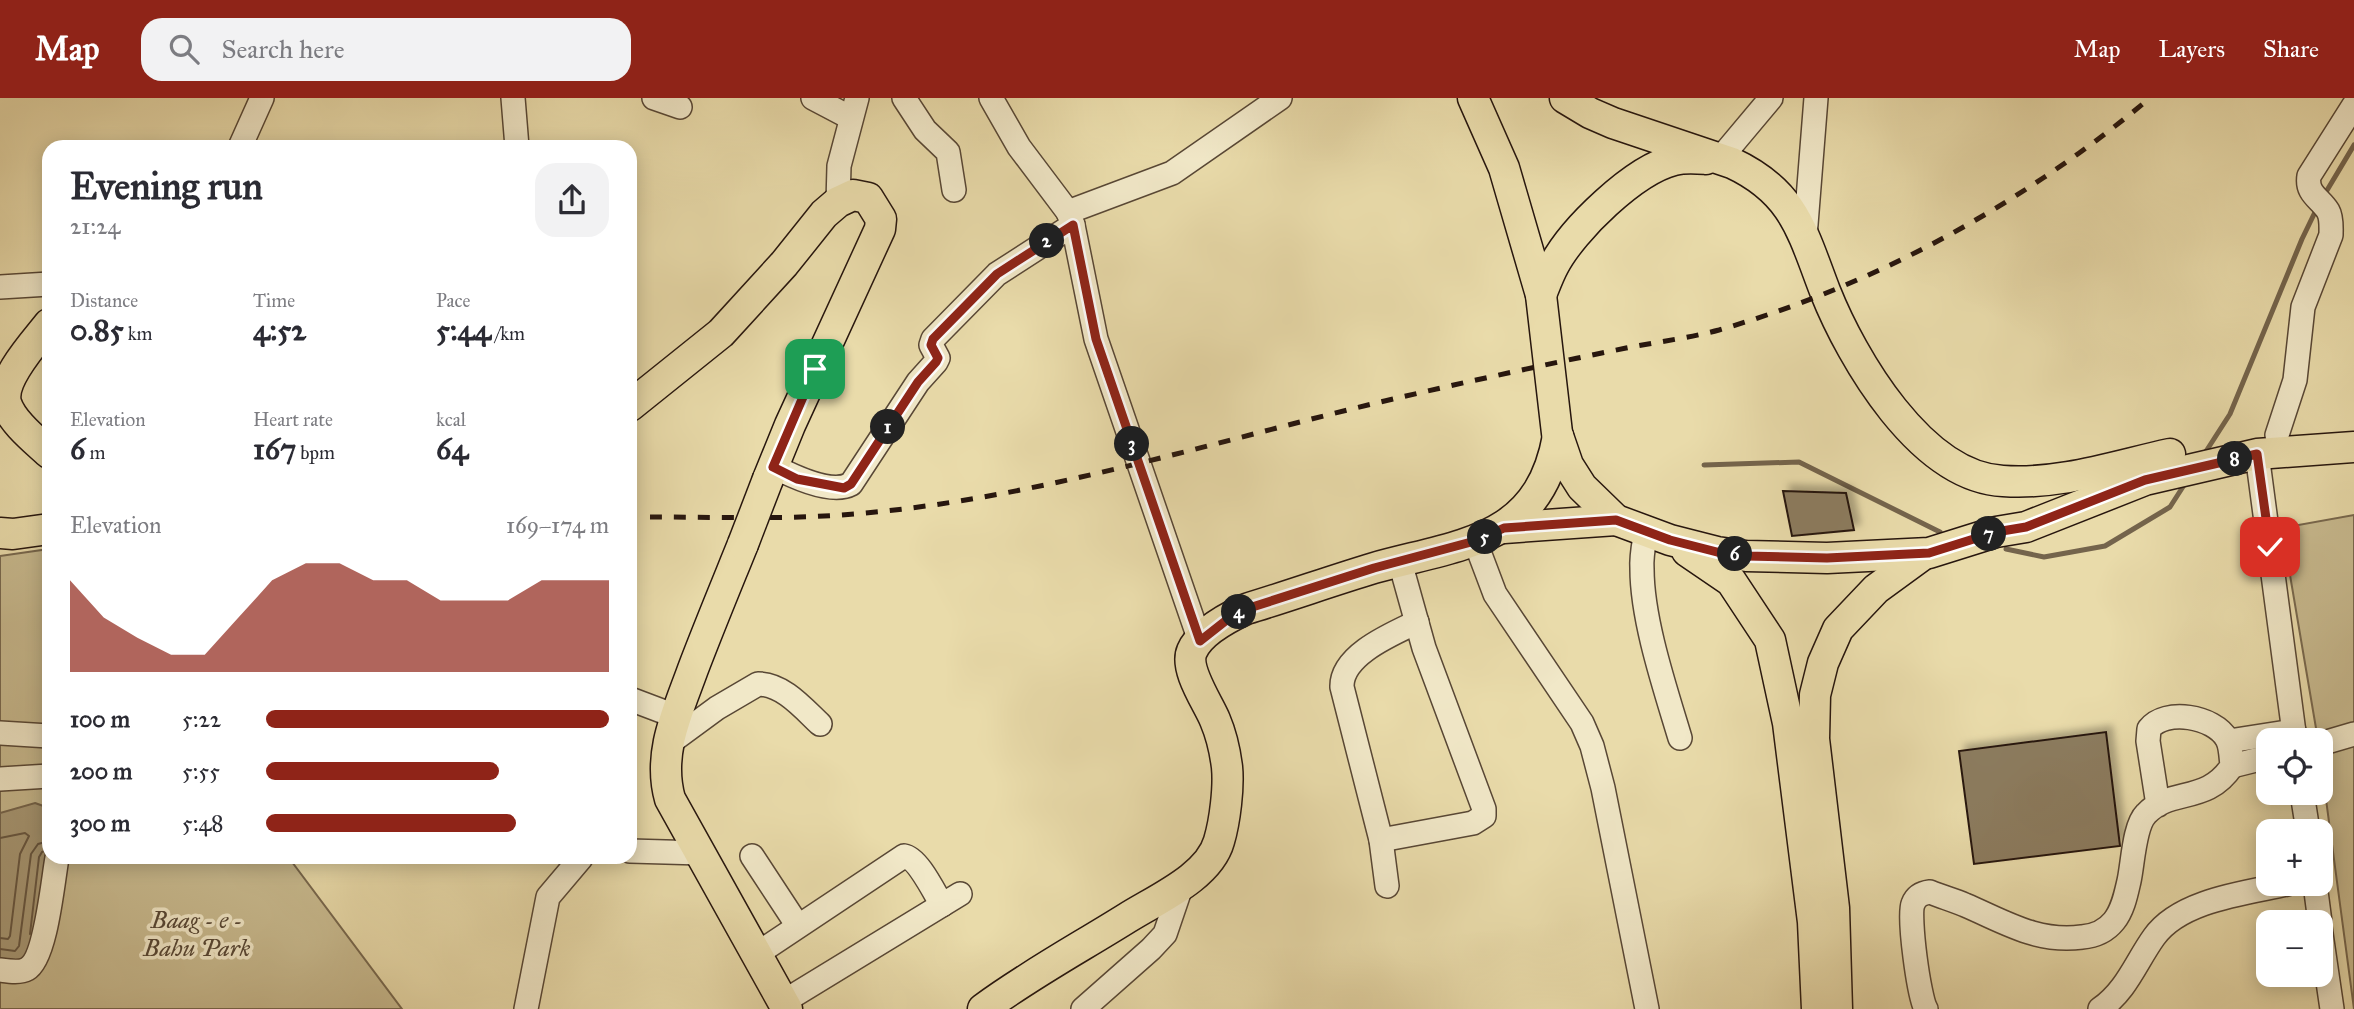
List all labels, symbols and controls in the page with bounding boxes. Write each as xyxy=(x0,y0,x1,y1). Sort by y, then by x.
search box xyxy=(141,18,631,81)
text: Map xyxy=(35,29,99,69)
icon: search xyxy=(165,30,203,68)
text: Search here xyxy=(221,33,345,65)
text: Map xyxy=(2074,34,2121,64)
text: Layers xyxy=(2159,34,2225,64)
text: Share xyxy=(2263,34,2319,64)
text: Evening run xyxy=(70,163,263,209)
button: share xyxy=(535,163,609,237)
text: 21:24 xyxy=(70,212,120,240)
pin: 2 xyxy=(1030,223,1064,258)
text: 2 xyxy=(1042,229,1051,252)
text: Distance xyxy=(70,289,138,312)
text: Time xyxy=(253,289,295,312)
text: Pace xyxy=(436,289,470,312)
text: 0.85 xyxy=(70,312,124,348)
text: 4:52 xyxy=(253,312,306,348)
text: 5:44 xyxy=(436,312,491,348)
text: km xyxy=(124,322,153,345)
text: /km xyxy=(491,322,525,345)
pin xyxy=(785,339,845,399)
icon: arrive xyxy=(796,350,834,388)
text: Elevation xyxy=(70,408,145,431)
text: Heart rate xyxy=(253,408,333,431)
text: kcal xyxy=(436,408,466,431)
pin: 1 xyxy=(870,410,906,444)
text: 1 xyxy=(884,415,891,438)
pin: 3 xyxy=(1114,426,1150,462)
text: 6 xyxy=(70,431,85,467)
text: 167 xyxy=(253,431,296,467)
text: 64 xyxy=(436,431,468,467)
text: 3 xyxy=(1128,432,1135,455)
text: m xyxy=(85,441,105,464)
text: bpm xyxy=(296,441,335,464)
pin: 8 xyxy=(2218,442,2252,476)
text: 8 xyxy=(2229,447,2240,470)
text: Elevation xyxy=(70,511,161,539)
text: 169–174 m xyxy=(506,511,609,539)
pin: 7 xyxy=(1972,516,2007,551)
pin xyxy=(2240,517,2300,577)
pin: 5 xyxy=(1468,520,1502,555)
text: 7 xyxy=(1983,522,1994,545)
text: 5 xyxy=(1480,525,1489,548)
icon: check xyxy=(2251,528,2289,566)
pin: 6 xyxy=(1718,536,1752,572)
text: 6 xyxy=(1730,542,1739,565)
pin: 4 xyxy=(1222,594,1256,630)
text: 4 xyxy=(1233,600,1244,623)
text: 100 m xyxy=(70,705,130,733)
text: 5:22 xyxy=(182,705,221,733)
map controls xyxy=(2256,728,2333,987)
button: locate xyxy=(2256,728,2333,805)
text: 200 m xyxy=(70,757,132,785)
text: 5:55 xyxy=(182,757,220,785)
text: 300 m xyxy=(70,809,130,837)
text: 5:48 xyxy=(182,809,224,837)
button: + xyxy=(2256,819,2333,896)
park label: Baag - e - Bahu Park xyxy=(143,905,251,963)
button: − xyxy=(2256,910,2333,987)

